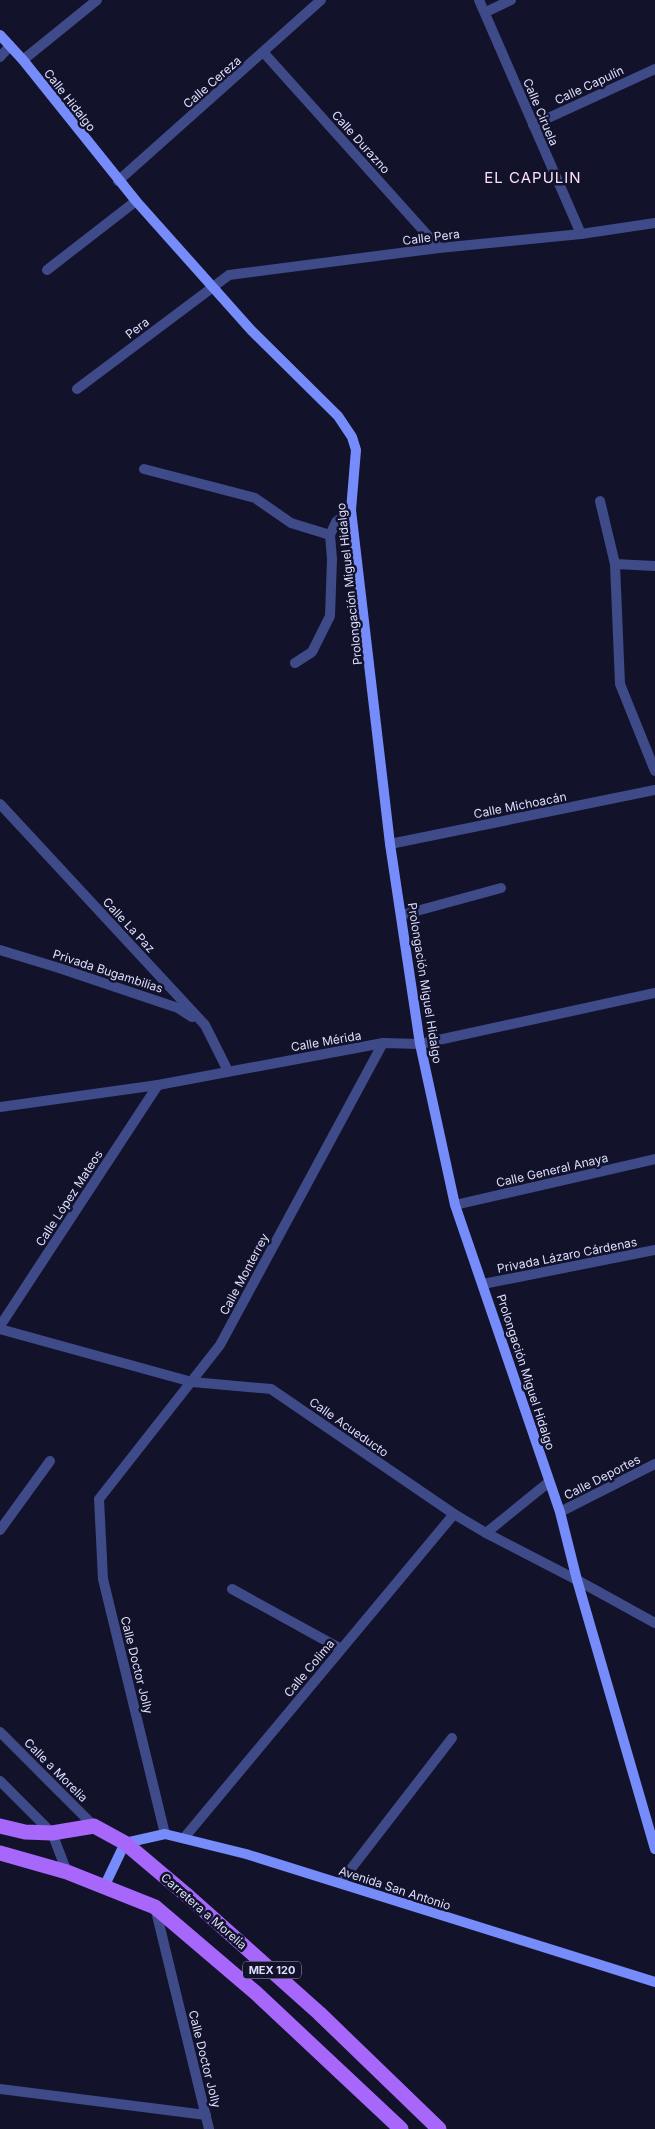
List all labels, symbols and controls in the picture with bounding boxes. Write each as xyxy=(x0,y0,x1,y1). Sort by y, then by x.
street label: Calle Cereza xyxy=(180,53,244,111)
street label: Calle Capulín xyxy=(552,62,626,108)
street label: Calle Hidalgo xyxy=(41,66,99,134)
street label: Calle Ciruela xyxy=(520,76,562,148)
street label: Calle Durazno xyxy=(329,107,393,177)
district label: EL CAPULIN xyxy=(484,168,582,187)
street label: Calle Pera xyxy=(402,226,460,248)
street label: Pera xyxy=(122,314,152,342)
street label: Prolongación Miguel Hidalgo xyxy=(333,502,365,666)
street label: Calle Michoacán xyxy=(472,789,568,821)
street label: Calle La Paz xyxy=(100,894,158,956)
street label: Prolongación Miguel Hidalgo xyxy=(405,901,445,1065)
street label: Privada Bugambilias xyxy=(51,946,165,996)
street label: Calle Mérida xyxy=(290,1027,362,1055)
street label: Calle López Mateos xyxy=(32,1147,106,1249)
street label: Calle General Anaya xyxy=(494,1150,610,1190)
street label: Calle Monterrey xyxy=(216,1230,272,1317)
street label: Privada Lázaro Cárdenas xyxy=(496,1234,638,1276)
street label: Prolongación Miguel Hidalgo xyxy=(494,1292,558,1452)
street label: Calle Acueducto xyxy=(307,1394,391,1460)
street label: Calle Deportes xyxy=(561,1451,643,1503)
street label: Calle Doctor Jolly xyxy=(118,1615,156,1716)
street label: Calle Colima xyxy=(281,1636,337,1700)
street label: Calle a Morelia xyxy=(21,1735,91,1805)
street label: Avenida San Antonio xyxy=(337,1863,453,1913)
street label: Carretera a Morelia xyxy=(158,1870,250,1952)
road number: MEX 120 xyxy=(243,1962,301,1978)
street label: Calle Doctor Jolly xyxy=(186,2009,224,2110)

